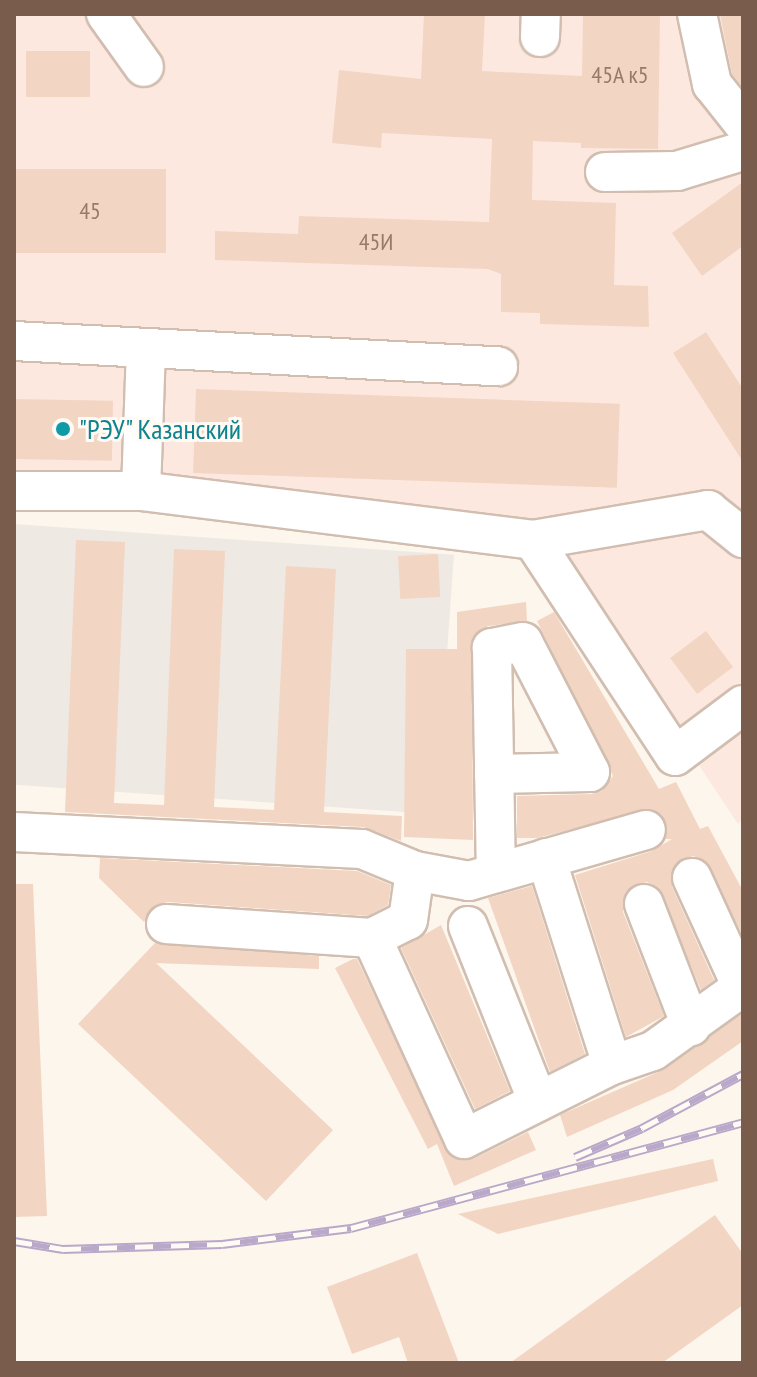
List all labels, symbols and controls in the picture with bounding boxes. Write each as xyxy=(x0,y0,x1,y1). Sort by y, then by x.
house number: 45А к5 xyxy=(591,61,649,89)
house number: 45 xyxy=(79,197,101,225)
house number: 45И xyxy=(359,228,393,256)
place label: "РЭУ" Казанский xyxy=(79,412,243,446)
marker: "РЭУ" Казанский xyxy=(54,420,72,438)

